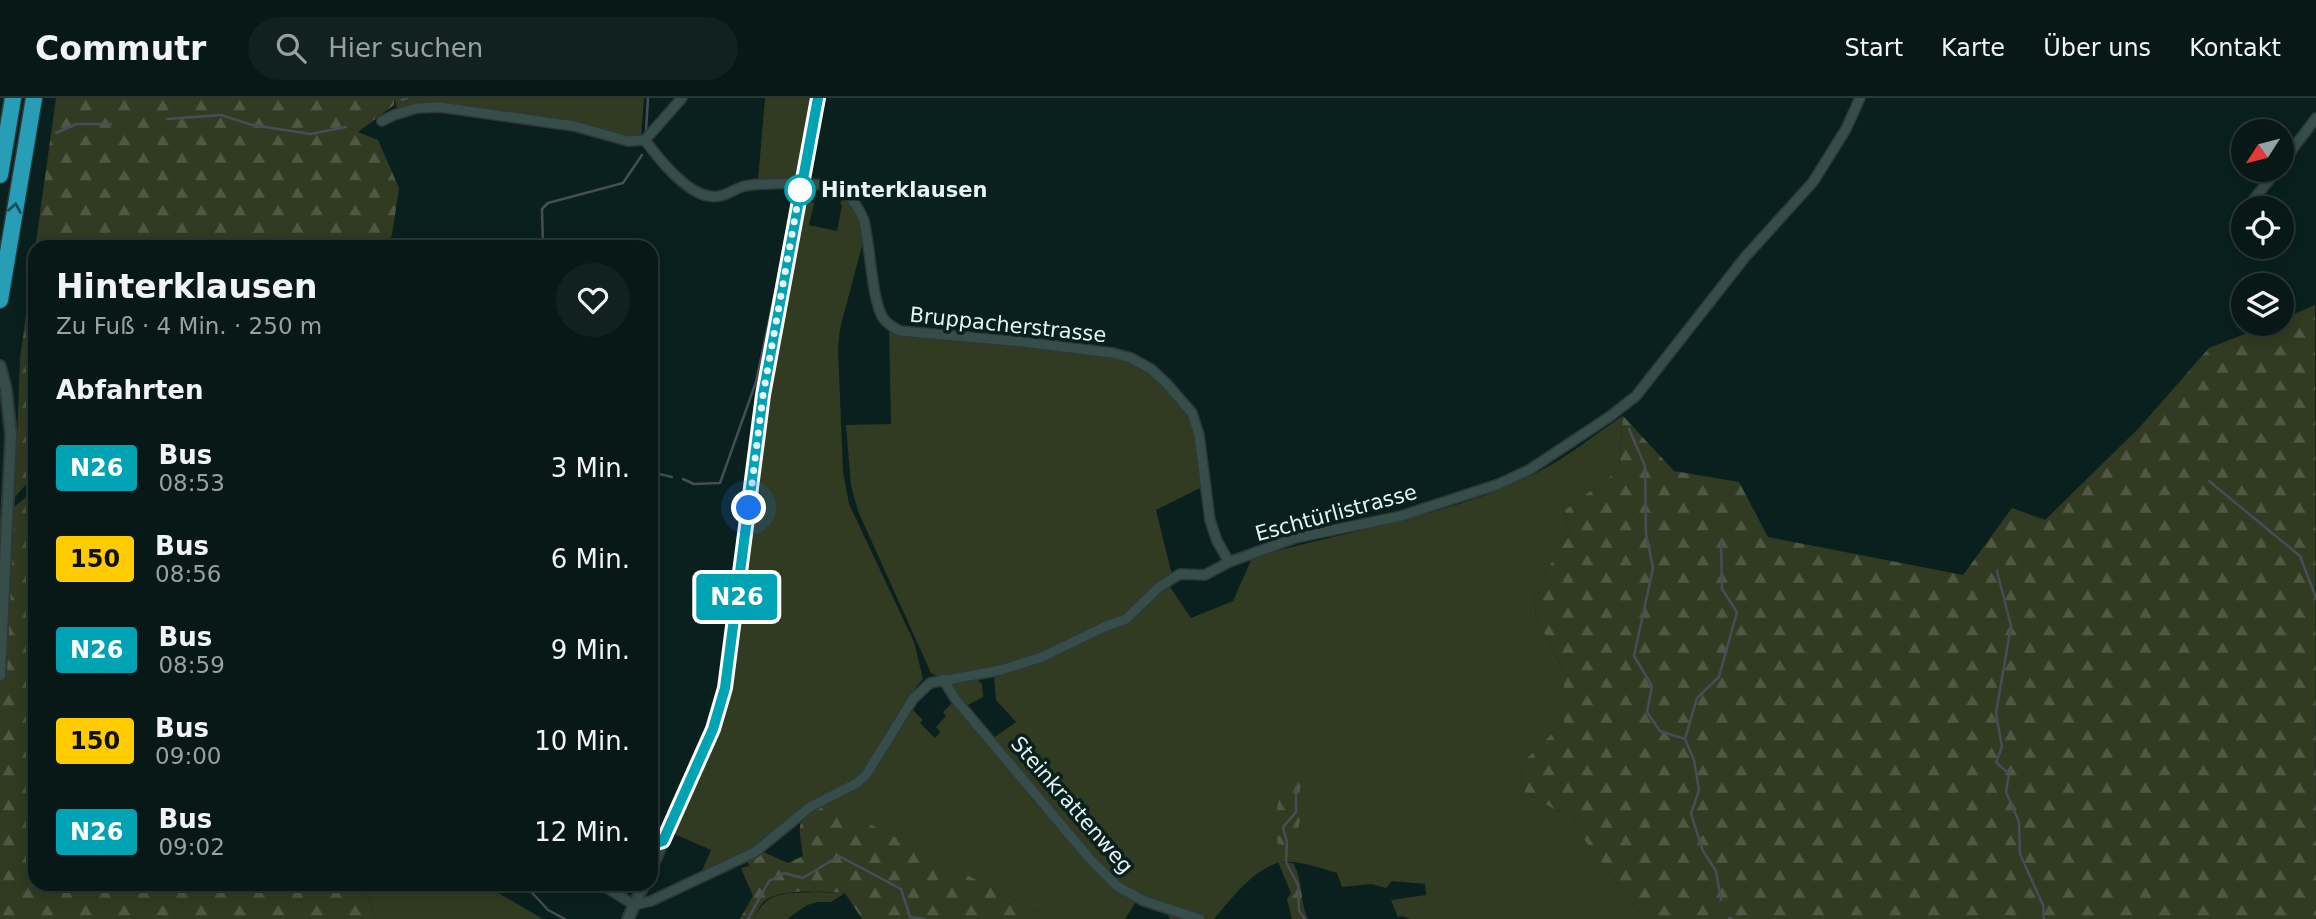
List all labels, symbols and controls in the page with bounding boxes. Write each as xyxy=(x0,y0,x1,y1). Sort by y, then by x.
search box xyxy=(248,17,738,80)
text: Commutr xyxy=(35,29,206,68)
icon: search xyxy=(272,29,310,67)
text: Hier suchen xyxy=(328,33,483,63)
text: Start xyxy=(1844,34,1903,62)
text: Karte xyxy=(1941,34,2005,62)
text: Über uns xyxy=(2043,34,2151,62)
text: Kontakt xyxy=(2189,34,2281,62)
north arrow xyxy=(2231,119,2294,182)
map controls xyxy=(2231,119,2294,336)
marker: Hinterklausen xyxy=(785,175,815,205)
place label: Hinterklausen xyxy=(821,178,987,202)
button: locate xyxy=(2231,196,2294,259)
one-way arrow xyxy=(7,202,22,214)
button: heart xyxy=(556,263,630,337)
text: Hinterklausen xyxy=(56,267,317,306)
button: layers xyxy=(2231,273,2294,336)
street label: Bruppacherstrasse xyxy=(908,303,1108,347)
text: Zu Fuß · 4 Min. · 250 m xyxy=(56,313,322,339)
text: Abfahrten xyxy=(56,375,204,405)
text: Bus xyxy=(158,440,212,470)
text: 3 Min. xyxy=(551,453,630,483)
text: N26 xyxy=(70,454,123,482)
text: 08:53 xyxy=(158,470,225,496)
street label: Eschtürlistrasse xyxy=(1253,480,1419,546)
your location xyxy=(731,490,766,525)
text: Bus xyxy=(155,531,209,561)
text: 6 Min. xyxy=(551,544,630,574)
text: 150 xyxy=(70,545,120,573)
text: 08:56 xyxy=(155,561,221,587)
line badge: N26 xyxy=(697,574,777,620)
text: N26 xyxy=(710,583,764,611)
text: Bus xyxy=(158,622,212,652)
text: 9 Min. xyxy=(551,635,630,665)
text: N26 xyxy=(70,636,123,664)
text: 08:59 xyxy=(158,652,225,678)
text: Bus xyxy=(155,713,209,743)
text: 10 Min. xyxy=(534,726,630,756)
text: 150 xyxy=(70,727,120,755)
street label: Steinkrattenweg xyxy=(1006,732,1138,878)
text: 09:00 xyxy=(155,743,221,769)
text: Bus xyxy=(158,804,212,834)
text: 12 Min. xyxy=(534,817,630,847)
text: N26 xyxy=(70,818,123,846)
text: 09:02 xyxy=(158,834,225,860)

